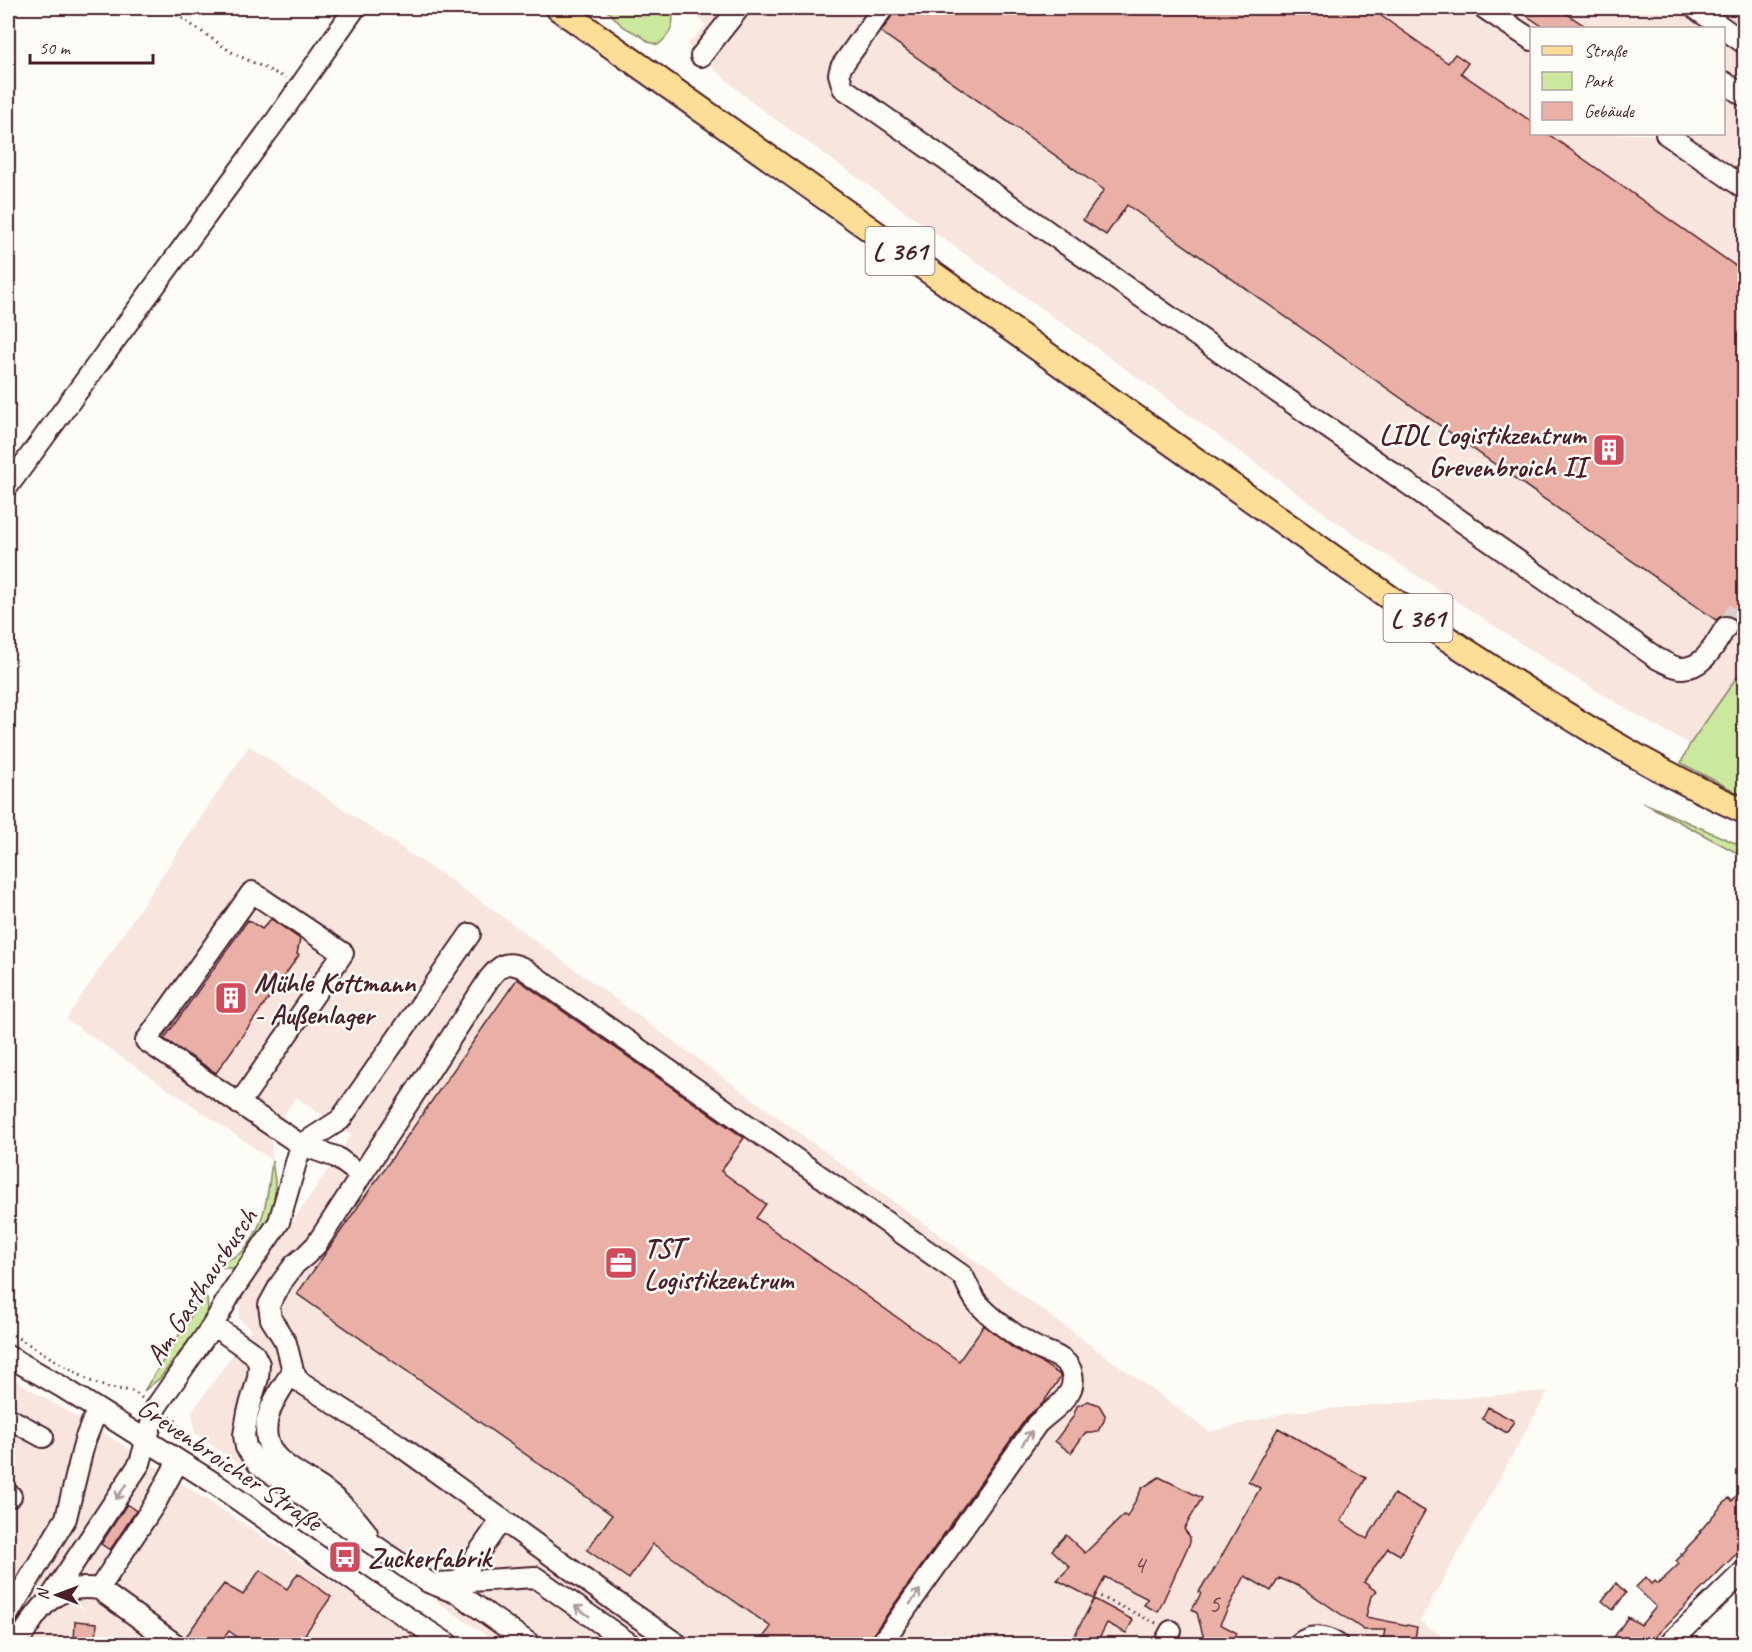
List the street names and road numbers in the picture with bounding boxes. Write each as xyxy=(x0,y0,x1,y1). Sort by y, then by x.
road number: L 361 xyxy=(866,227,934,275)
road number: L 361 xyxy=(1384,594,1452,642)
street label: Am Gasthausbusch xyxy=(137,1201,265,1371)
street label: Grevenbroicher Straße xyxy=(131,1389,331,1540)

